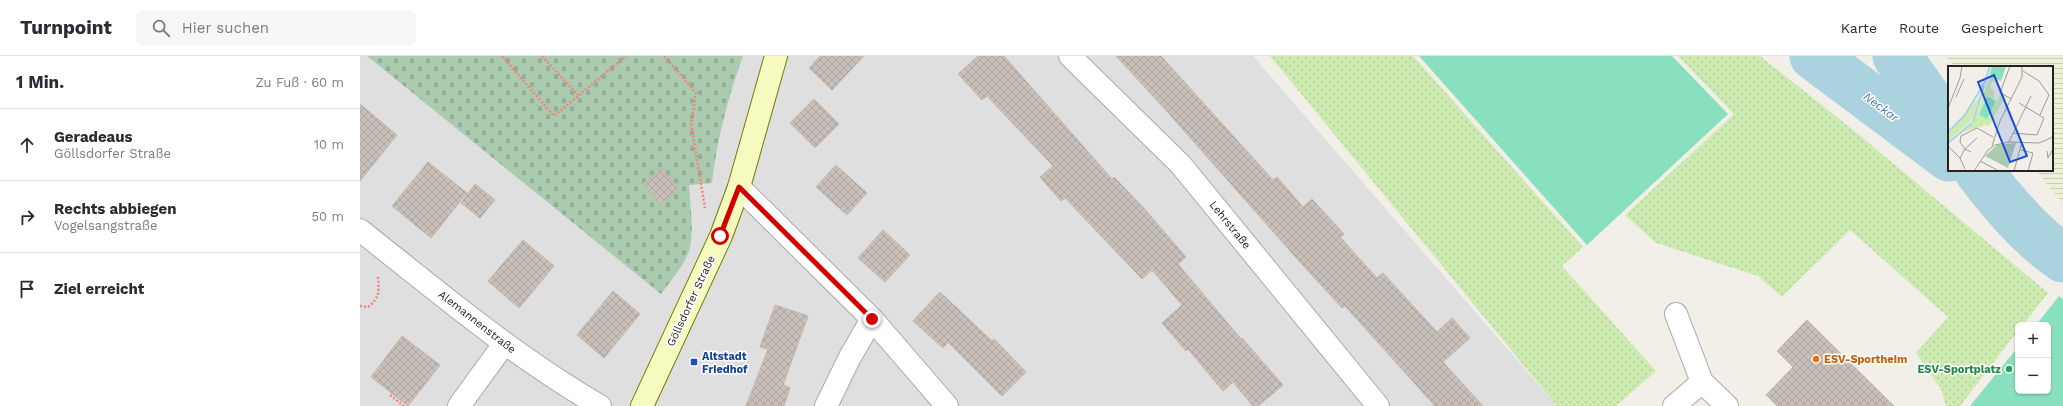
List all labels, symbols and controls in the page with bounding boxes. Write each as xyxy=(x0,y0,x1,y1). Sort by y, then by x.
search box xyxy=(136,10,416,46)
text: Turnpoint xyxy=(20,16,112,39)
icon: search xyxy=(150,17,172,39)
text: Hier suchen xyxy=(182,19,269,37)
text: Karte xyxy=(1841,20,1877,36)
text: Route xyxy=(1899,20,1939,36)
text: Gespeichert xyxy=(1961,20,2043,36)
inset map xyxy=(1948,66,2053,171)
text: 1 Min. xyxy=(16,72,64,92)
text: Zu Fuß · 60 m xyxy=(256,75,344,90)
water label: Neckar xyxy=(1861,89,1902,125)
text: Geradeaus xyxy=(54,128,133,146)
icon: ahead xyxy=(16,134,38,156)
text: 10 m xyxy=(314,137,344,152)
text: Göllsdorfer Straße xyxy=(54,146,171,161)
street label: Lehrstraße xyxy=(1207,198,1253,252)
text: Rechts abbiegen xyxy=(54,200,176,218)
icon: right xyxy=(16,206,38,228)
text: 50 m xyxy=(312,209,344,224)
text: Vogelsangstraße xyxy=(54,218,158,233)
route start xyxy=(711,227,729,245)
street label: Göllsdorfer Straße xyxy=(664,253,718,349)
icon: arrive xyxy=(16,278,38,300)
text: Ziel erreicht xyxy=(54,280,144,298)
street label: Alemannenstraße xyxy=(436,288,518,356)
route end xyxy=(863,310,881,328)
map controls xyxy=(2015,322,2051,394)
button: + xyxy=(2015,322,2051,358)
place label: Altstadt Friedhof xyxy=(702,350,748,376)
place label: ESV-Sportheim xyxy=(1824,353,1907,366)
marker: ESV-Sportheim xyxy=(1811,354,1821,364)
marker: Altstadt Friedhof xyxy=(689,357,699,367)
button: − xyxy=(2015,358,2051,394)
place label: ESV-Sportplatz xyxy=(1917,363,2001,376)
marker: ESV-Sportplatz xyxy=(2004,364,2014,374)

